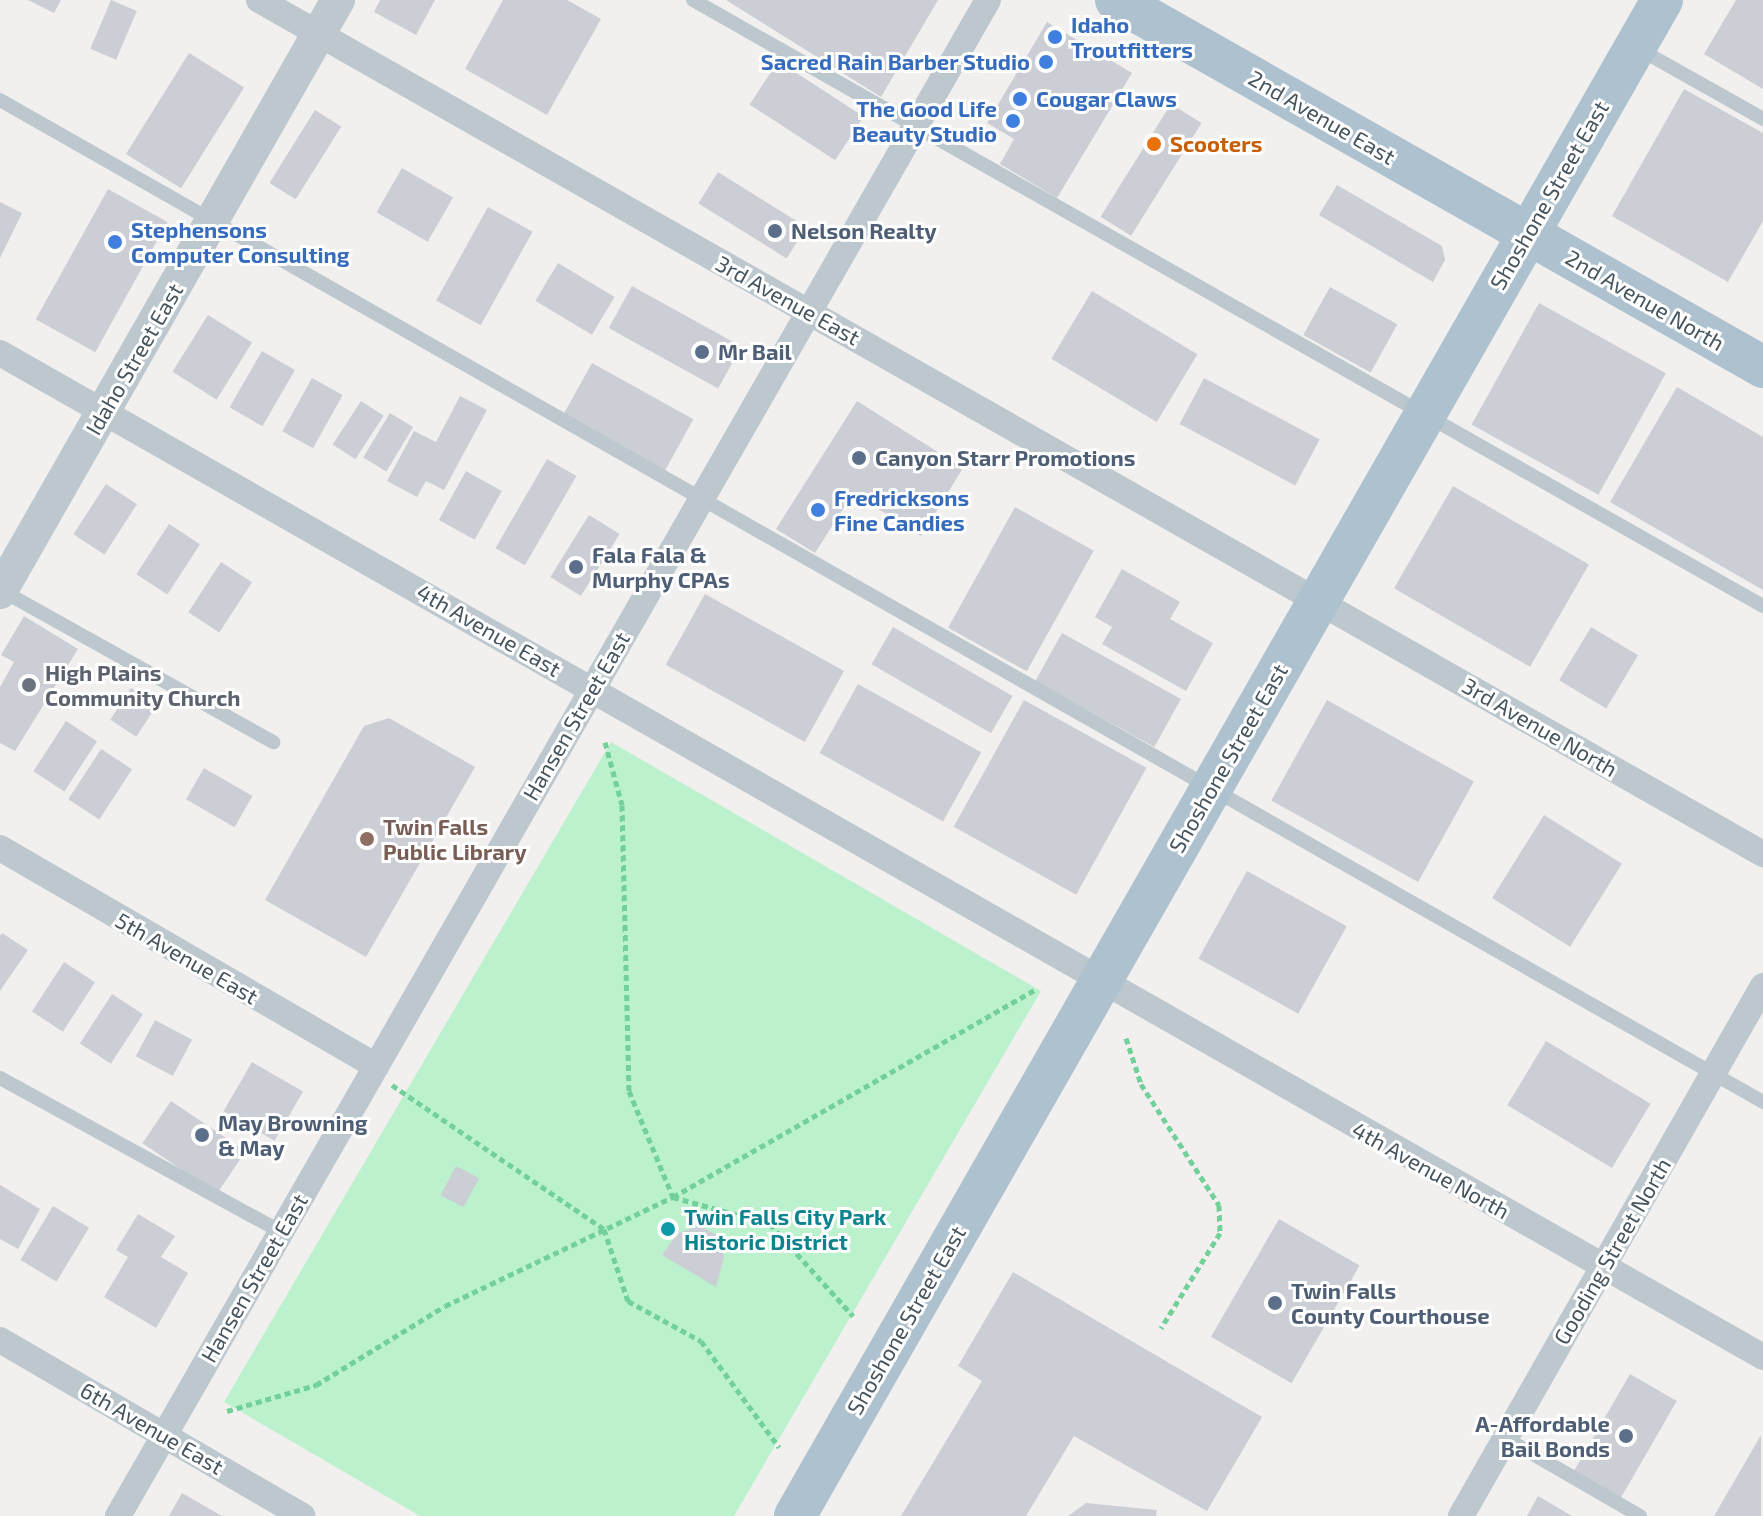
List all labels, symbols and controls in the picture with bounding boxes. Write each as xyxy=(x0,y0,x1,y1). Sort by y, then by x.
place label: Idaho Troutfitters xyxy=(1071,11,1193,62)
marker: Idaho Troutfitters xyxy=(1046,28,1064,46)
place label: Sacred Rain Barber Studio xyxy=(760,49,1030,75)
marker: Sacred Rain Barber Studio xyxy=(1037,53,1055,71)
street label: 2nd Avenue East xyxy=(1244,64,1400,170)
place label: Cougar Claws xyxy=(1036,86,1177,112)
marker: Cougar Claws xyxy=(1011,90,1029,108)
place label: The Good Life Beauty Studio xyxy=(852,95,997,146)
street label: Shoshone Street East xyxy=(1484,96,1614,294)
marker: The Good Life Beauty Studio xyxy=(1004,112,1022,130)
place label: Scooters xyxy=(1170,131,1262,157)
marker: Scooters xyxy=(1145,135,1163,153)
place label: Stephensons Computer Consulting xyxy=(131,216,350,268)
place label: Nelson Realty xyxy=(791,218,937,244)
marker: Nelson Realty xyxy=(766,222,784,240)
marker: Stephensons Computer Consulting xyxy=(106,233,124,251)
street label: 2nd Avenue North xyxy=(1561,244,1729,356)
street label: 3rd Avenue East xyxy=(711,249,865,351)
street label: Idaho Street East xyxy=(80,279,188,439)
place label: Mr Bail xyxy=(718,339,792,365)
marker: Mr Bail xyxy=(693,343,711,361)
place label: Canyon Starr Promotions xyxy=(875,445,1136,471)
marker: Canyon Starr Promotions xyxy=(850,449,868,467)
place label: Fredricksons Fine Candies xyxy=(834,484,969,536)
marker: Fredricksons Fine Candies xyxy=(809,501,827,519)
place label: Fala Fala & Murphy CPAs xyxy=(592,541,730,592)
marker: Fala Fala & Murphy CPAs xyxy=(567,558,585,576)
street label: 4th Avenue East xyxy=(412,578,566,682)
street label: Hansen Street East xyxy=(517,627,635,805)
place label: High Plains Community Church xyxy=(45,659,241,710)
street label: Shoshone Street East xyxy=(1163,659,1293,857)
street label: 3rd Avenue North xyxy=(1458,672,1622,782)
marker: High Plains Community Church xyxy=(20,676,38,694)
place label: Twin Falls Public Library xyxy=(383,813,527,864)
marker: Twin Falls Public Library xyxy=(358,830,376,848)
street label: 5th Avenue East xyxy=(111,906,263,1010)
place label: May Browning & May xyxy=(218,1109,368,1160)
street label: 4th Avenue North xyxy=(1348,1116,1514,1224)
marker: May Browning & May xyxy=(193,1126,211,1144)
street label: Gooding Street North xyxy=(1548,1153,1676,1349)
street label: Hansen Street East xyxy=(195,1189,313,1367)
place label: Twin Falls City Park Historic District xyxy=(684,1203,887,1254)
marker: Twin Falls City Park Historic District xyxy=(659,1220,677,1238)
street label: Shoshone Street East xyxy=(841,1221,971,1419)
place label: Twin Falls County Courthouse xyxy=(1291,1277,1490,1328)
marker: Twin Falls County Courthouse xyxy=(1266,1294,1284,1312)
street label: 6th Avenue East xyxy=(76,1376,228,1480)
place label: A-Affordable Bail Bonds xyxy=(1475,1410,1610,1462)
marker: A-Affordable Bail Bonds xyxy=(1617,1427,1635,1445)

